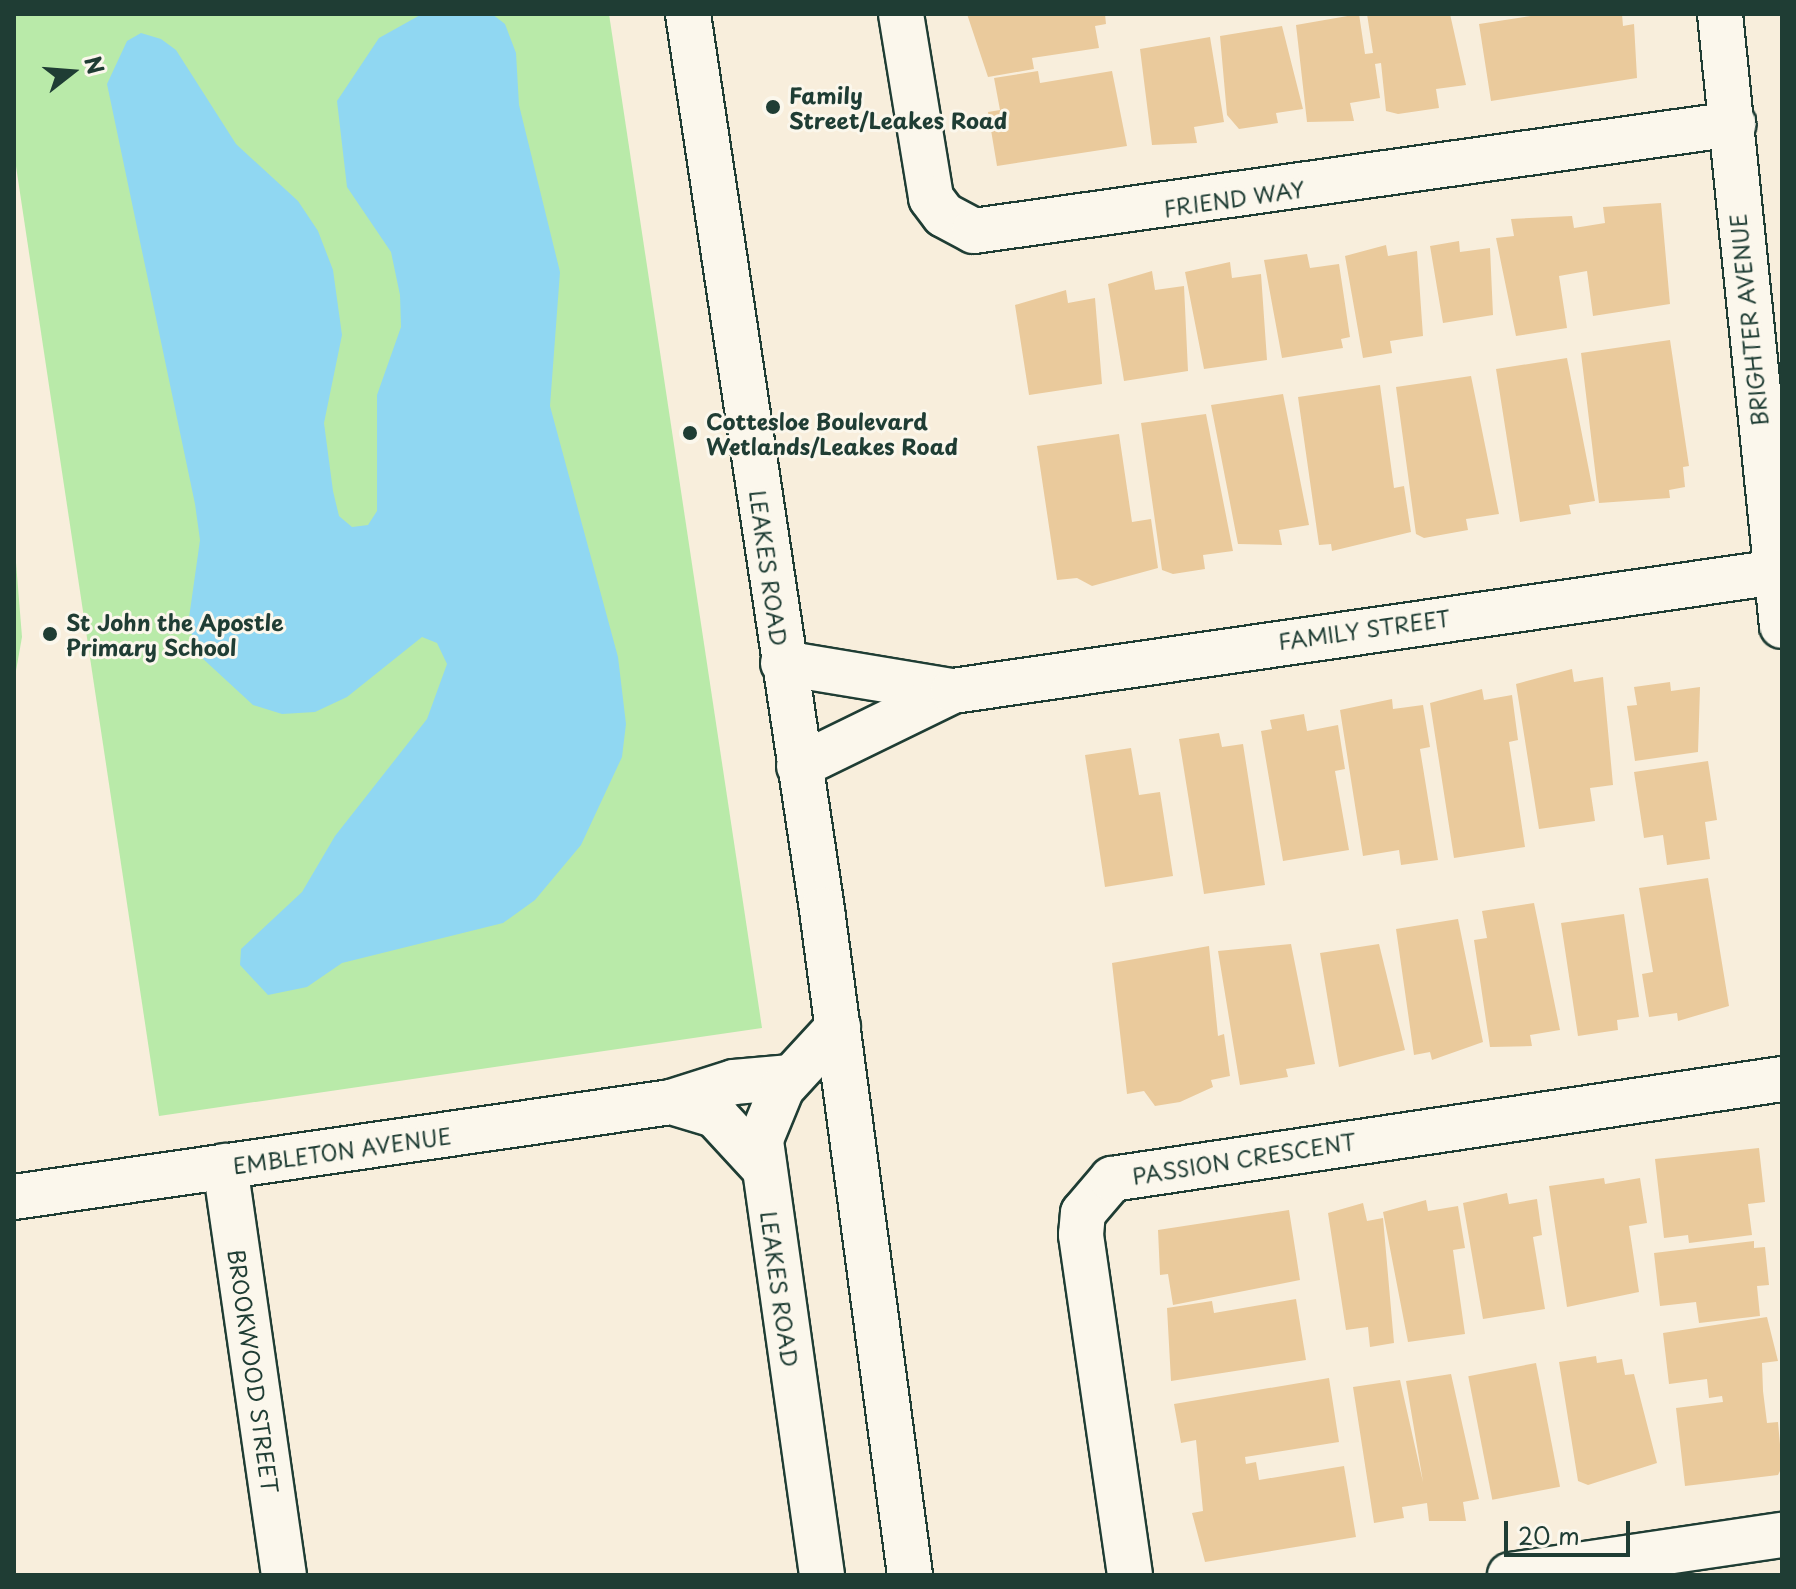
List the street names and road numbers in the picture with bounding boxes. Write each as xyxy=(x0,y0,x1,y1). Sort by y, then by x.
street label: FRIEND WAY xyxy=(1161,175,1307,221)
street label: BRIGHTER AVENUE xyxy=(1724,211,1772,429)
street label: LEAKES ROAD xyxy=(745,489,793,647)
street label: FAMILY STREET xyxy=(1275,604,1453,654)
street label: EMBLETON AVENUE xyxy=(229,1121,455,1179)
street label: PASSION CRESCENT xyxy=(1129,1127,1359,1189)
street label: LEAKES ROAD xyxy=(756,1210,804,1368)
street label: BROOKWOOD STREET xyxy=(224,1246,284,1496)

